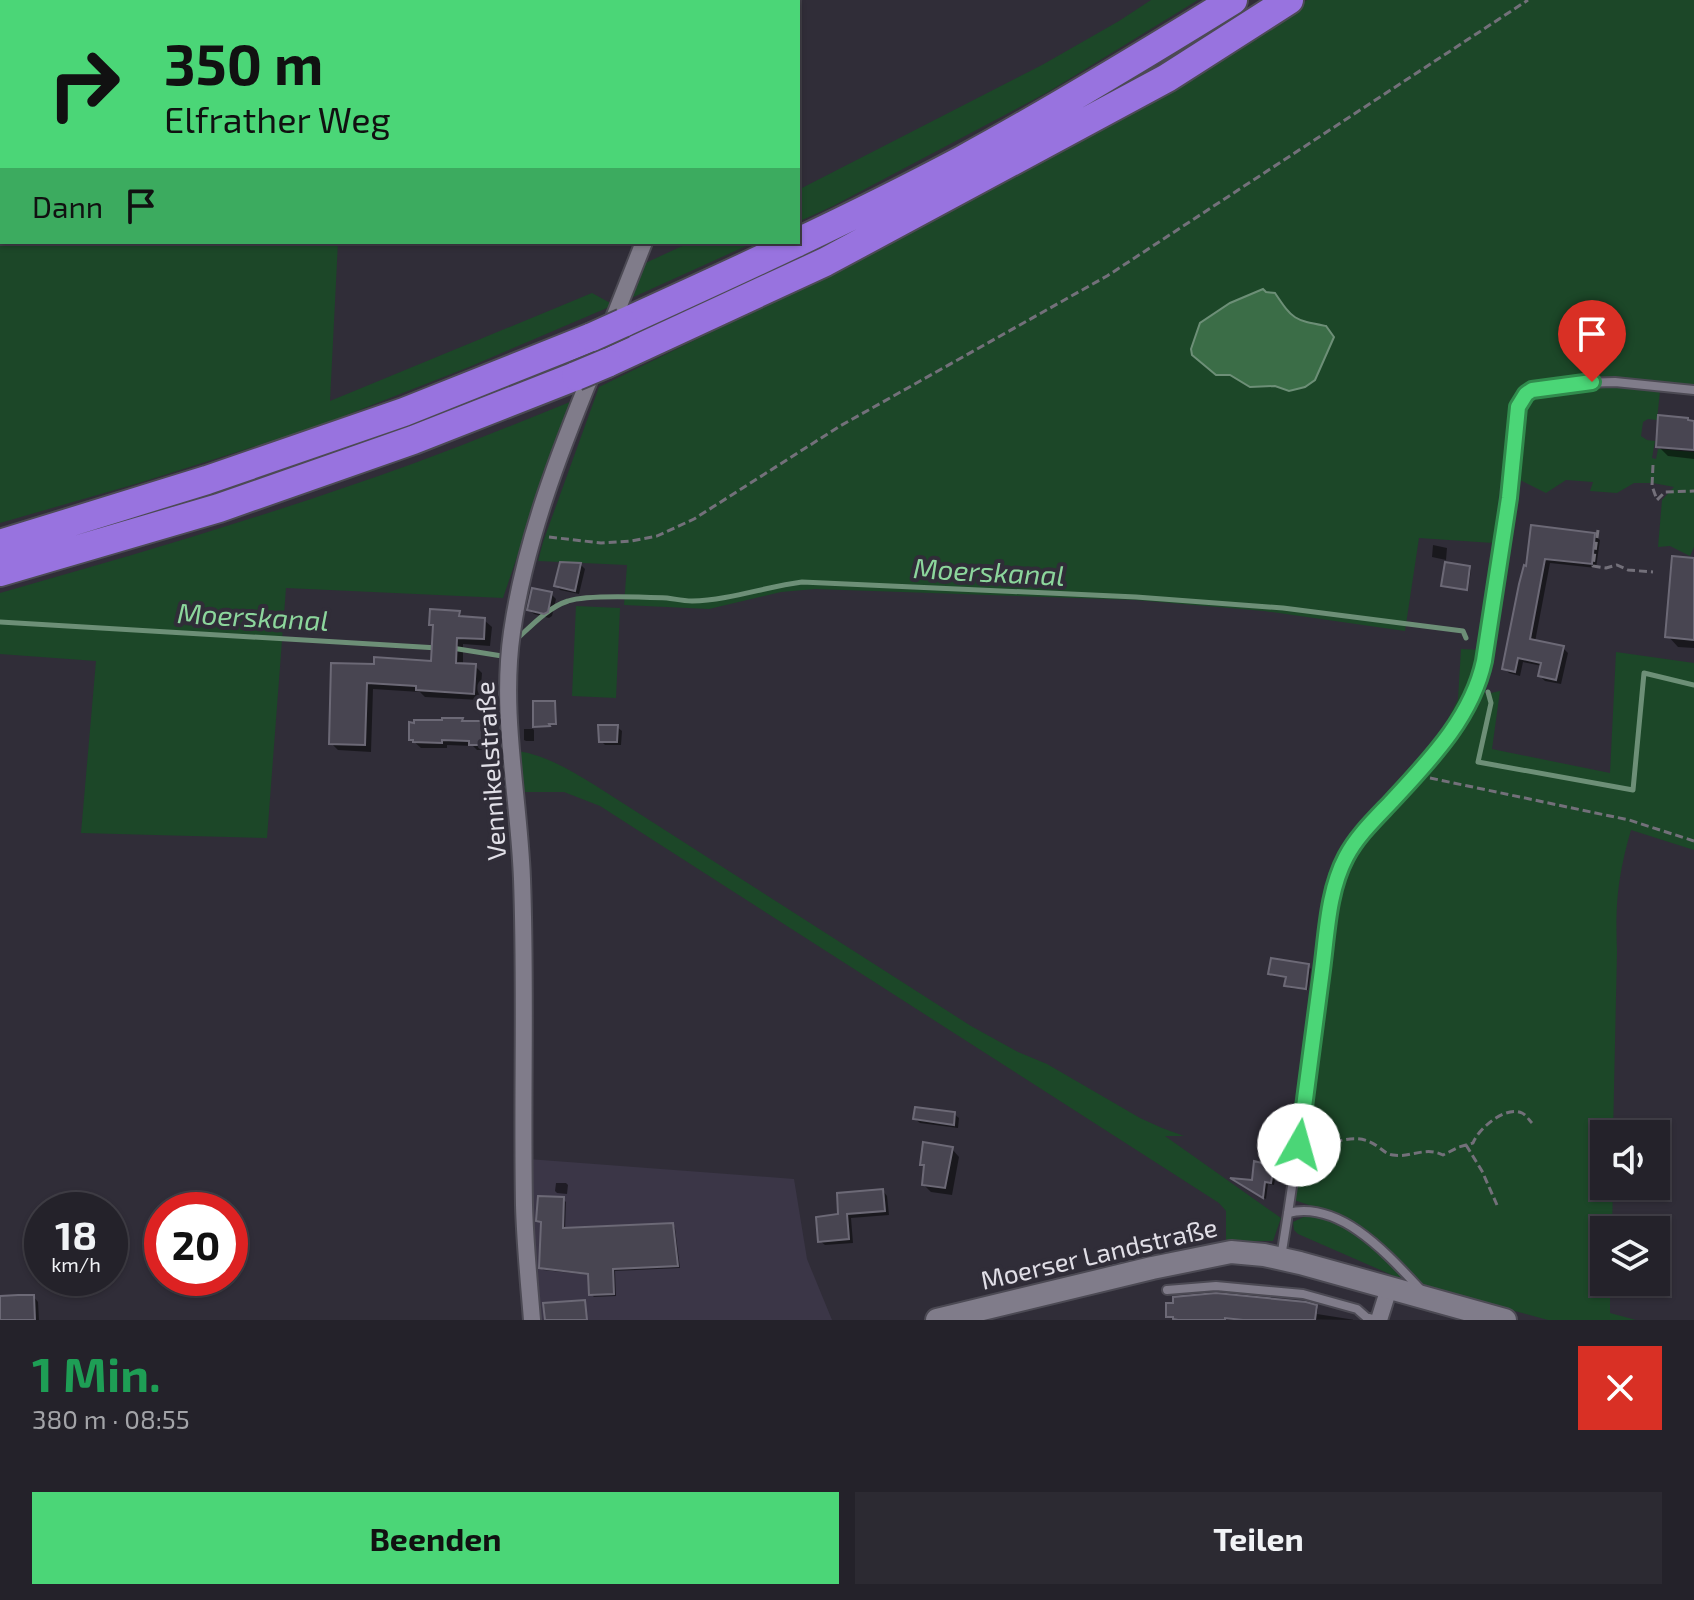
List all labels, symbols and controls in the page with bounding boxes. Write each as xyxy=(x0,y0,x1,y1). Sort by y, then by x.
text: 350 m xyxy=(164,29,323,96)
icon: right xyxy=(32,32,136,136)
text: Elfrather Weg xyxy=(164,97,391,140)
icon: arrive xyxy=(119,184,163,228)
text: Dann xyxy=(32,188,103,224)
pin xyxy=(1558,300,1626,382)
icon: arrive xyxy=(1570,312,1614,356)
water label: Moerskanal xyxy=(912,550,1066,592)
water label: Moerskanal xyxy=(176,595,330,637)
street label: Vennikelstraße xyxy=(468,681,511,862)
position arrow xyxy=(1257,1103,1341,1187)
map controls xyxy=(1590,1120,1670,1296)
button: sound xyxy=(1590,1120,1670,1200)
speed limit sign: 20 xyxy=(144,1192,248,1296)
text: 18 xyxy=(55,1210,97,1258)
street label: Moerser Landstraße xyxy=(977,1210,1220,1295)
button: layers xyxy=(1590,1216,1670,1296)
text: km/h xyxy=(51,1252,101,1276)
text: 1 Min. xyxy=(32,1344,161,1402)
button: close xyxy=(1578,1346,1662,1430)
text: 380 m · 08:55 xyxy=(32,1403,190,1434)
button: Beenden xyxy=(32,1492,839,1584)
button: Teilen xyxy=(855,1492,1662,1584)

